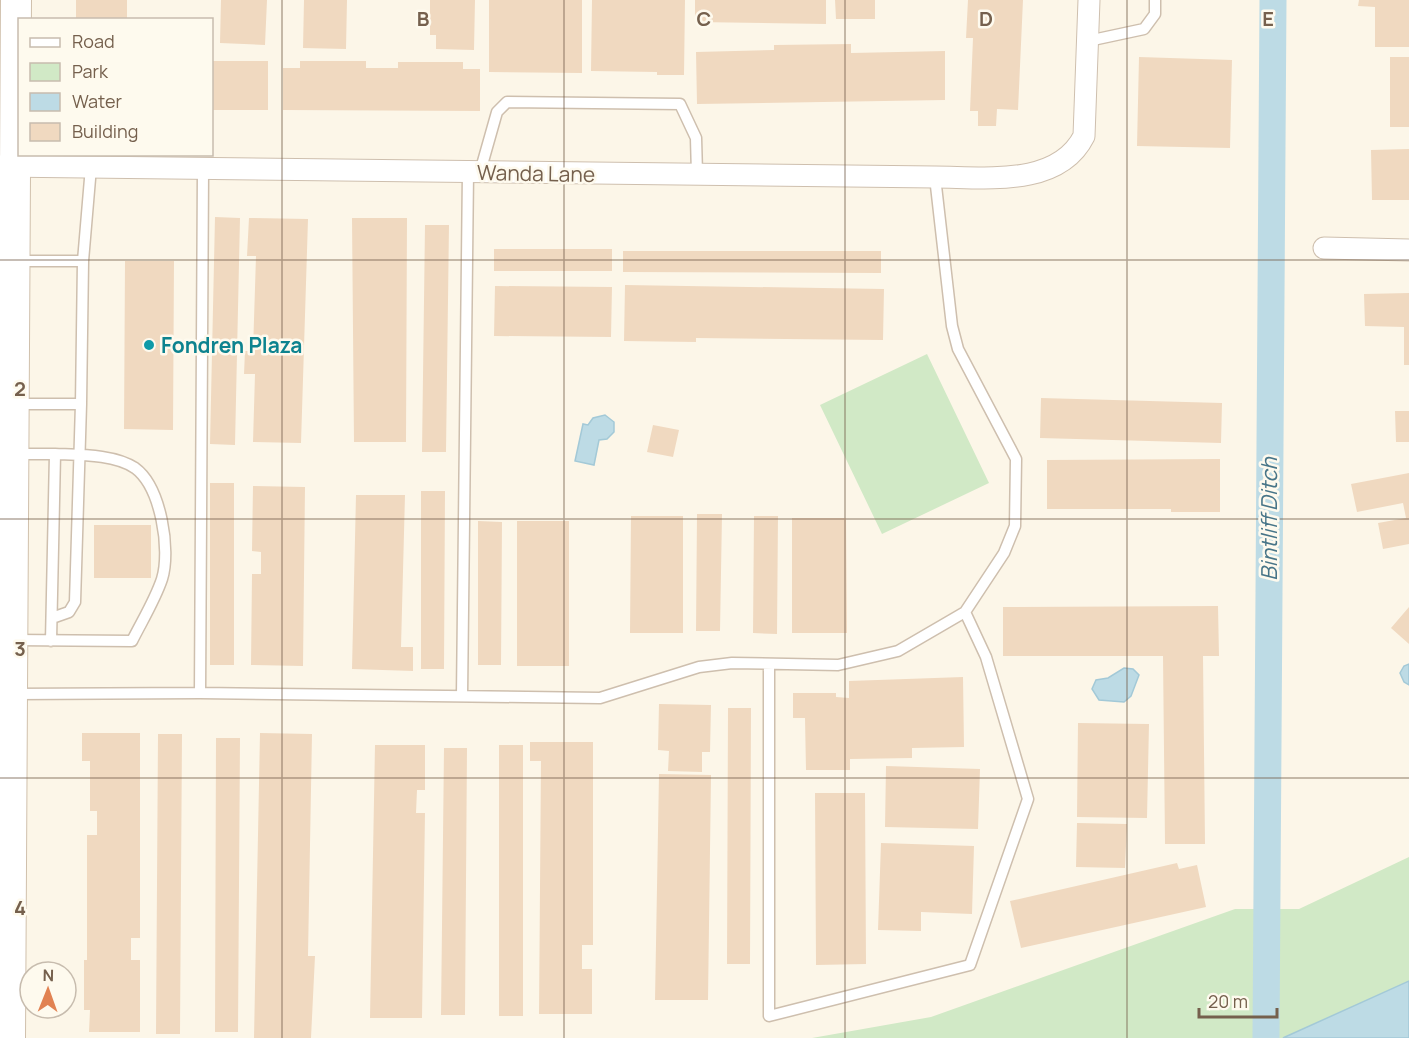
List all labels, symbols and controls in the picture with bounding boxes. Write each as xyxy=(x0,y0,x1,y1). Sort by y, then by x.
text: B xyxy=(417,5,430,32)
text: C xyxy=(697,5,711,32)
text: D xyxy=(979,5,993,32)
text: E xyxy=(1262,5,1274,32)
legend xyxy=(18,18,213,156)
text: Road xyxy=(72,29,115,53)
text: Park xyxy=(72,59,109,83)
text: Water xyxy=(72,89,122,113)
text: Building xyxy=(72,119,138,143)
street label: Wanda Lane xyxy=(477,158,595,188)
place label: Fondren Plaza xyxy=(161,331,302,359)
marker: Fondren Plaza xyxy=(142,338,156,352)
text: 2 xyxy=(14,375,26,402)
water label: Bintliff Ditch xyxy=(1254,456,1284,581)
text: 3 xyxy=(14,635,26,662)
text: 4 xyxy=(14,894,26,921)
north arrow xyxy=(18,960,78,1020)
text: N xyxy=(42,964,54,986)
scale bar xyxy=(1199,981,1277,1019)
text: 20 m xyxy=(1208,989,1248,1013)

